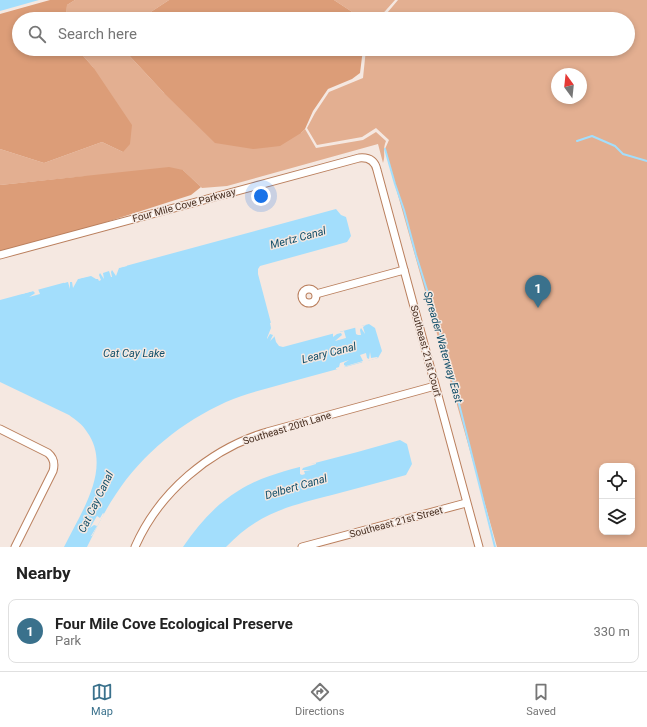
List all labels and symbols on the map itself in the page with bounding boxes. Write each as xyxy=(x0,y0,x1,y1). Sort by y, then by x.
north arrow xyxy=(551,68,587,104)
street label: Four Mile Cove Parkway xyxy=(131,186,237,224)
your location xyxy=(251,186,271,206)
water label: Mertz Canal xyxy=(269,224,328,252)
pin: 1 xyxy=(525,275,551,308)
water label: Spreader Waterway East xyxy=(421,290,465,405)
street label: Southeast 21st Court xyxy=(408,304,444,398)
water label: Leary Canal xyxy=(300,340,358,366)
water label: Cat Cay Lake xyxy=(103,347,165,360)
street label: Southeast 20th Lane xyxy=(242,409,332,447)
water label: Cat Cay Canal xyxy=(76,469,117,535)
water label: Delbert Canal xyxy=(263,472,329,502)
street label: Southeast 21st Street xyxy=(348,504,444,540)

